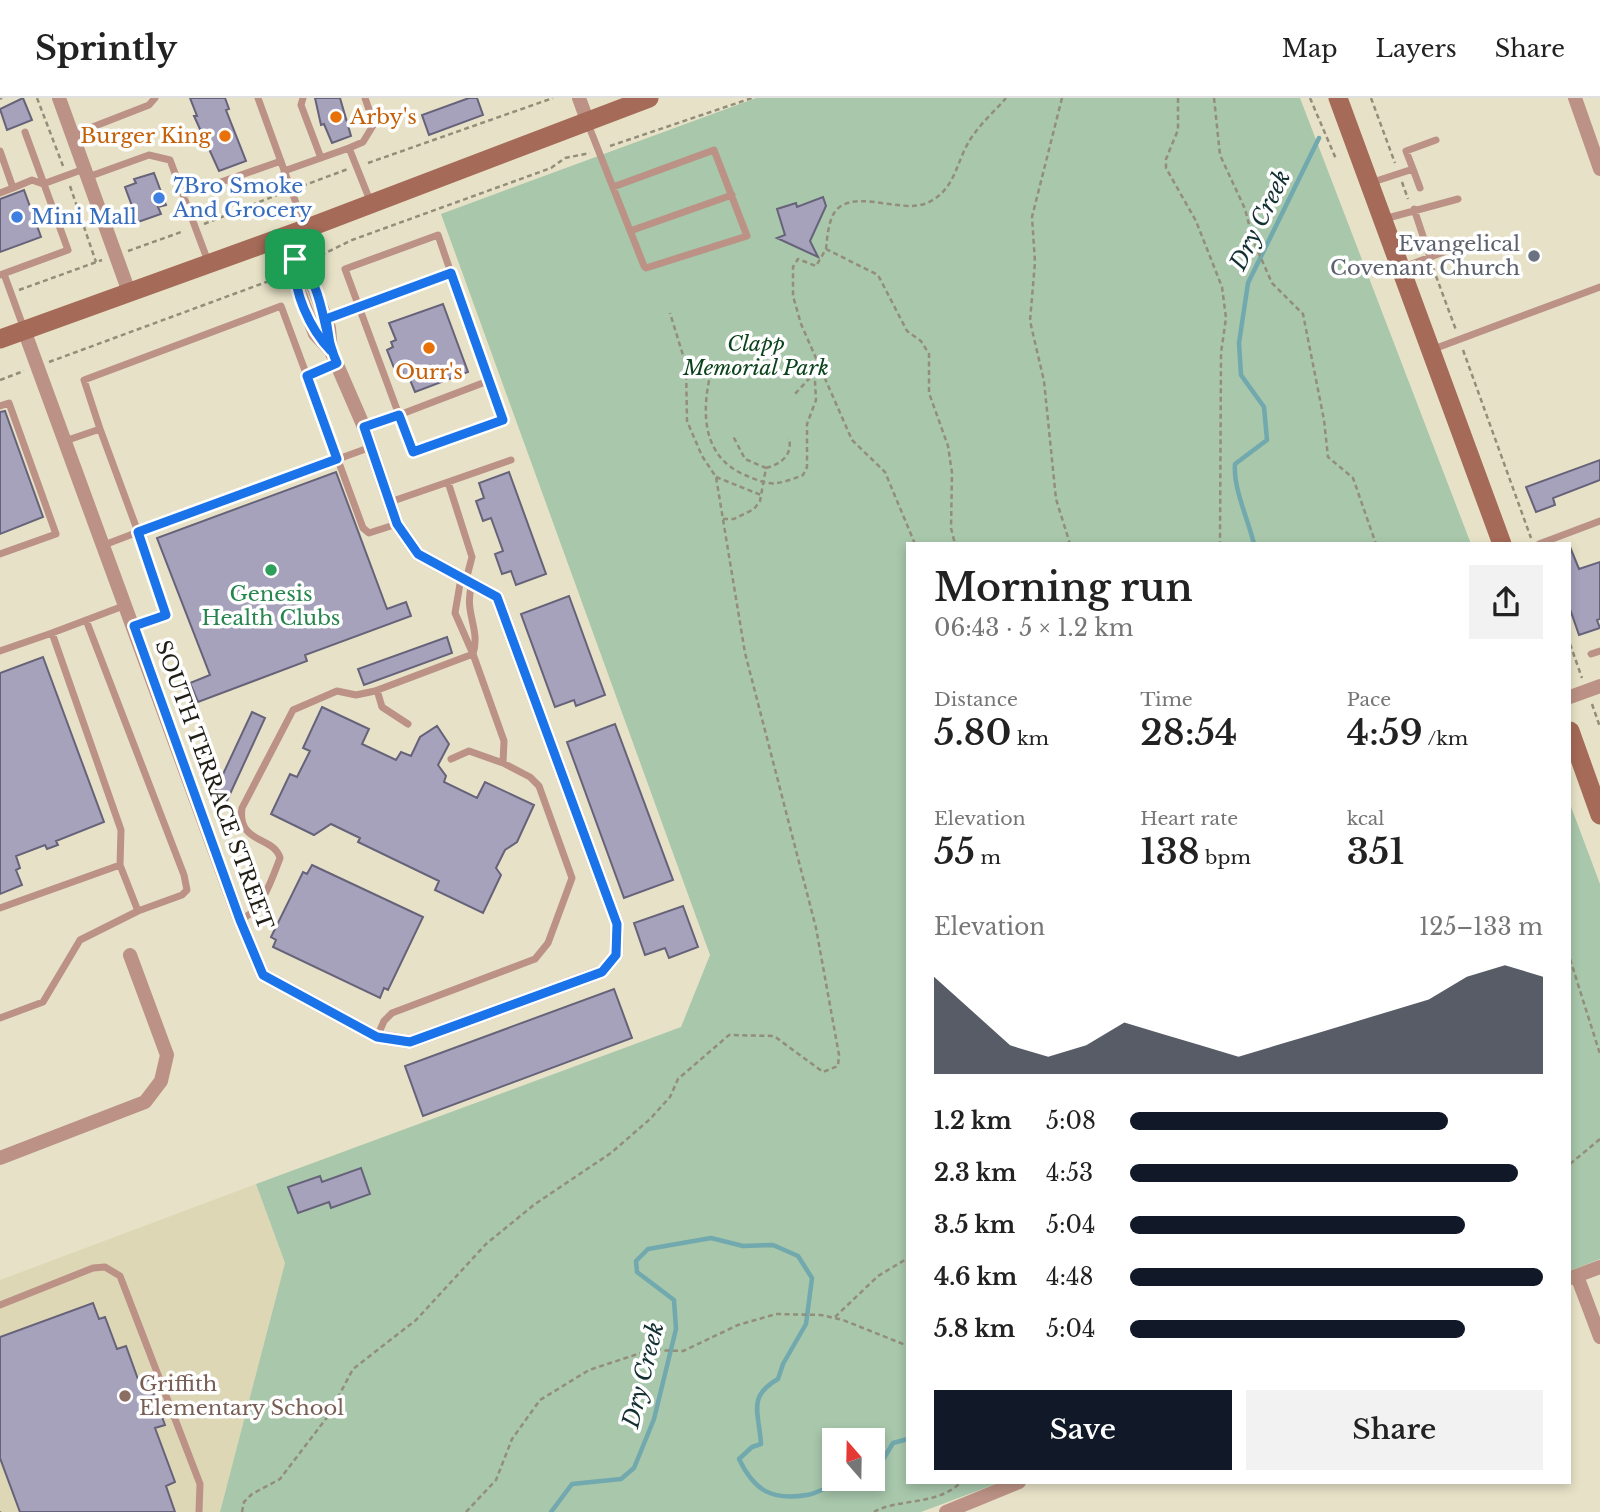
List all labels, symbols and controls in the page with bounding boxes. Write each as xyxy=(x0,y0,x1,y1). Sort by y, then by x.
text: Sprintly xyxy=(35,28,177,69)
text: Map xyxy=(1282,34,1338,63)
text: Layers xyxy=(1376,34,1457,63)
text: Share xyxy=(1495,34,1565,63)
place label: Arby's xyxy=(349,104,417,130)
marker: Arby's xyxy=(328,109,344,125)
place label: Burger King xyxy=(80,123,211,149)
marker: Burger King xyxy=(217,128,233,144)
water label: Dry Creek xyxy=(1223,165,1296,275)
place label: 7Bro Smoke And Grocery xyxy=(172,173,313,223)
marker: 7Bro Smoke And Grocery xyxy=(151,190,167,206)
place label: Mini Mall xyxy=(31,204,137,230)
marker: Mini Mall xyxy=(9,209,25,225)
pin xyxy=(265,229,325,289)
place label: Evangelical Covenant Church xyxy=(1330,231,1520,281)
icon: arrive xyxy=(276,240,314,278)
marker: Evangelical Covenant Church xyxy=(1526,248,1542,264)
park label: Clapp Memorial Park xyxy=(682,331,829,381)
marker: Ourr's xyxy=(421,340,437,356)
place label: Ourr's xyxy=(395,359,463,385)
marker: Genesis Health Clubs xyxy=(263,562,279,578)
text: Morning run xyxy=(934,564,1193,611)
button: share xyxy=(1469,565,1543,639)
place label: Genesis Health Clubs xyxy=(202,581,340,631)
text: 06:43 · 5 × 1.2 km xyxy=(934,614,1133,642)
street label: SOUTH TERRACE STREET xyxy=(149,637,279,933)
text: Distance xyxy=(934,688,1018,711)
text: Time xyxy=(1140,688,1193,711)
text: Pace xyxy=(1347,688,1391,711)
text: 5.80 xyxy=(934,711,1011,754)
text: 28:54 xyxy=(1140,711,1237,754)
text: 4:59 xyxy=(1347,711,1423,754)
text: km xyxy=(1011,727,1049,750)
text: /km xyxy=(1423,727,1468,750)
text: Elevation xyxy=(934,807,1026,830)
text: Heart rate xyxy=(1140,807,1238,830)
text: kcal xyxy=(1347,807,1385,830)
text: 55 xyxy=(934,830,975,873)
text: 138 xyxy=(1140,830,1200,873)
text: 351 xyxy=(1347,830,1405,873)
text: m xyxy=(975,846,1001,869)
text: bpm xyxy=(1200,846,1251,869)
text: Elevation xyxy=(934,913,1045,941)
text: 125–133 m xyxy=(1419,913,1543,941)
text: 1.2 km xyxy=(934,1107,1012,1135)
text: 5:08 xyxy=(1046,1107,1096,1135)
text: 2.3 km xyxy=(934,1159,1016,1187)
text: 4:53 xyxy=(1046,1159,1093,1187)
text: 3.5 km xyxy=(934,1211,1015,1239)
text: 5:04 xyxy=(1046,1211,1096,1239)
text: 4.6 km xyxy=(934,1263,1017,1291)
text: 4:48 xyxy=(1046,1263,1093,1291)
text: 5.8 km xyxy=(934,1315,1015,1343)
text: 5:04 xyxy=(1046,1315,1096,1343)
water label: Dry Creek xyxy=(616,1319,670,1432)
place label: Griffith Elementary School xyxy=(139,1371,344,1421)
marker: Griffith Elementary School xyxy=(117,1388,133,1404)
button: Save xyxy=(934,1390,1232,1470)
button: Share xyxy=(1246,1390,1543,1470)
north arrow xyxy=(822,1428,886,1491)
map controls xyxy=(822,1428,885,1491)

